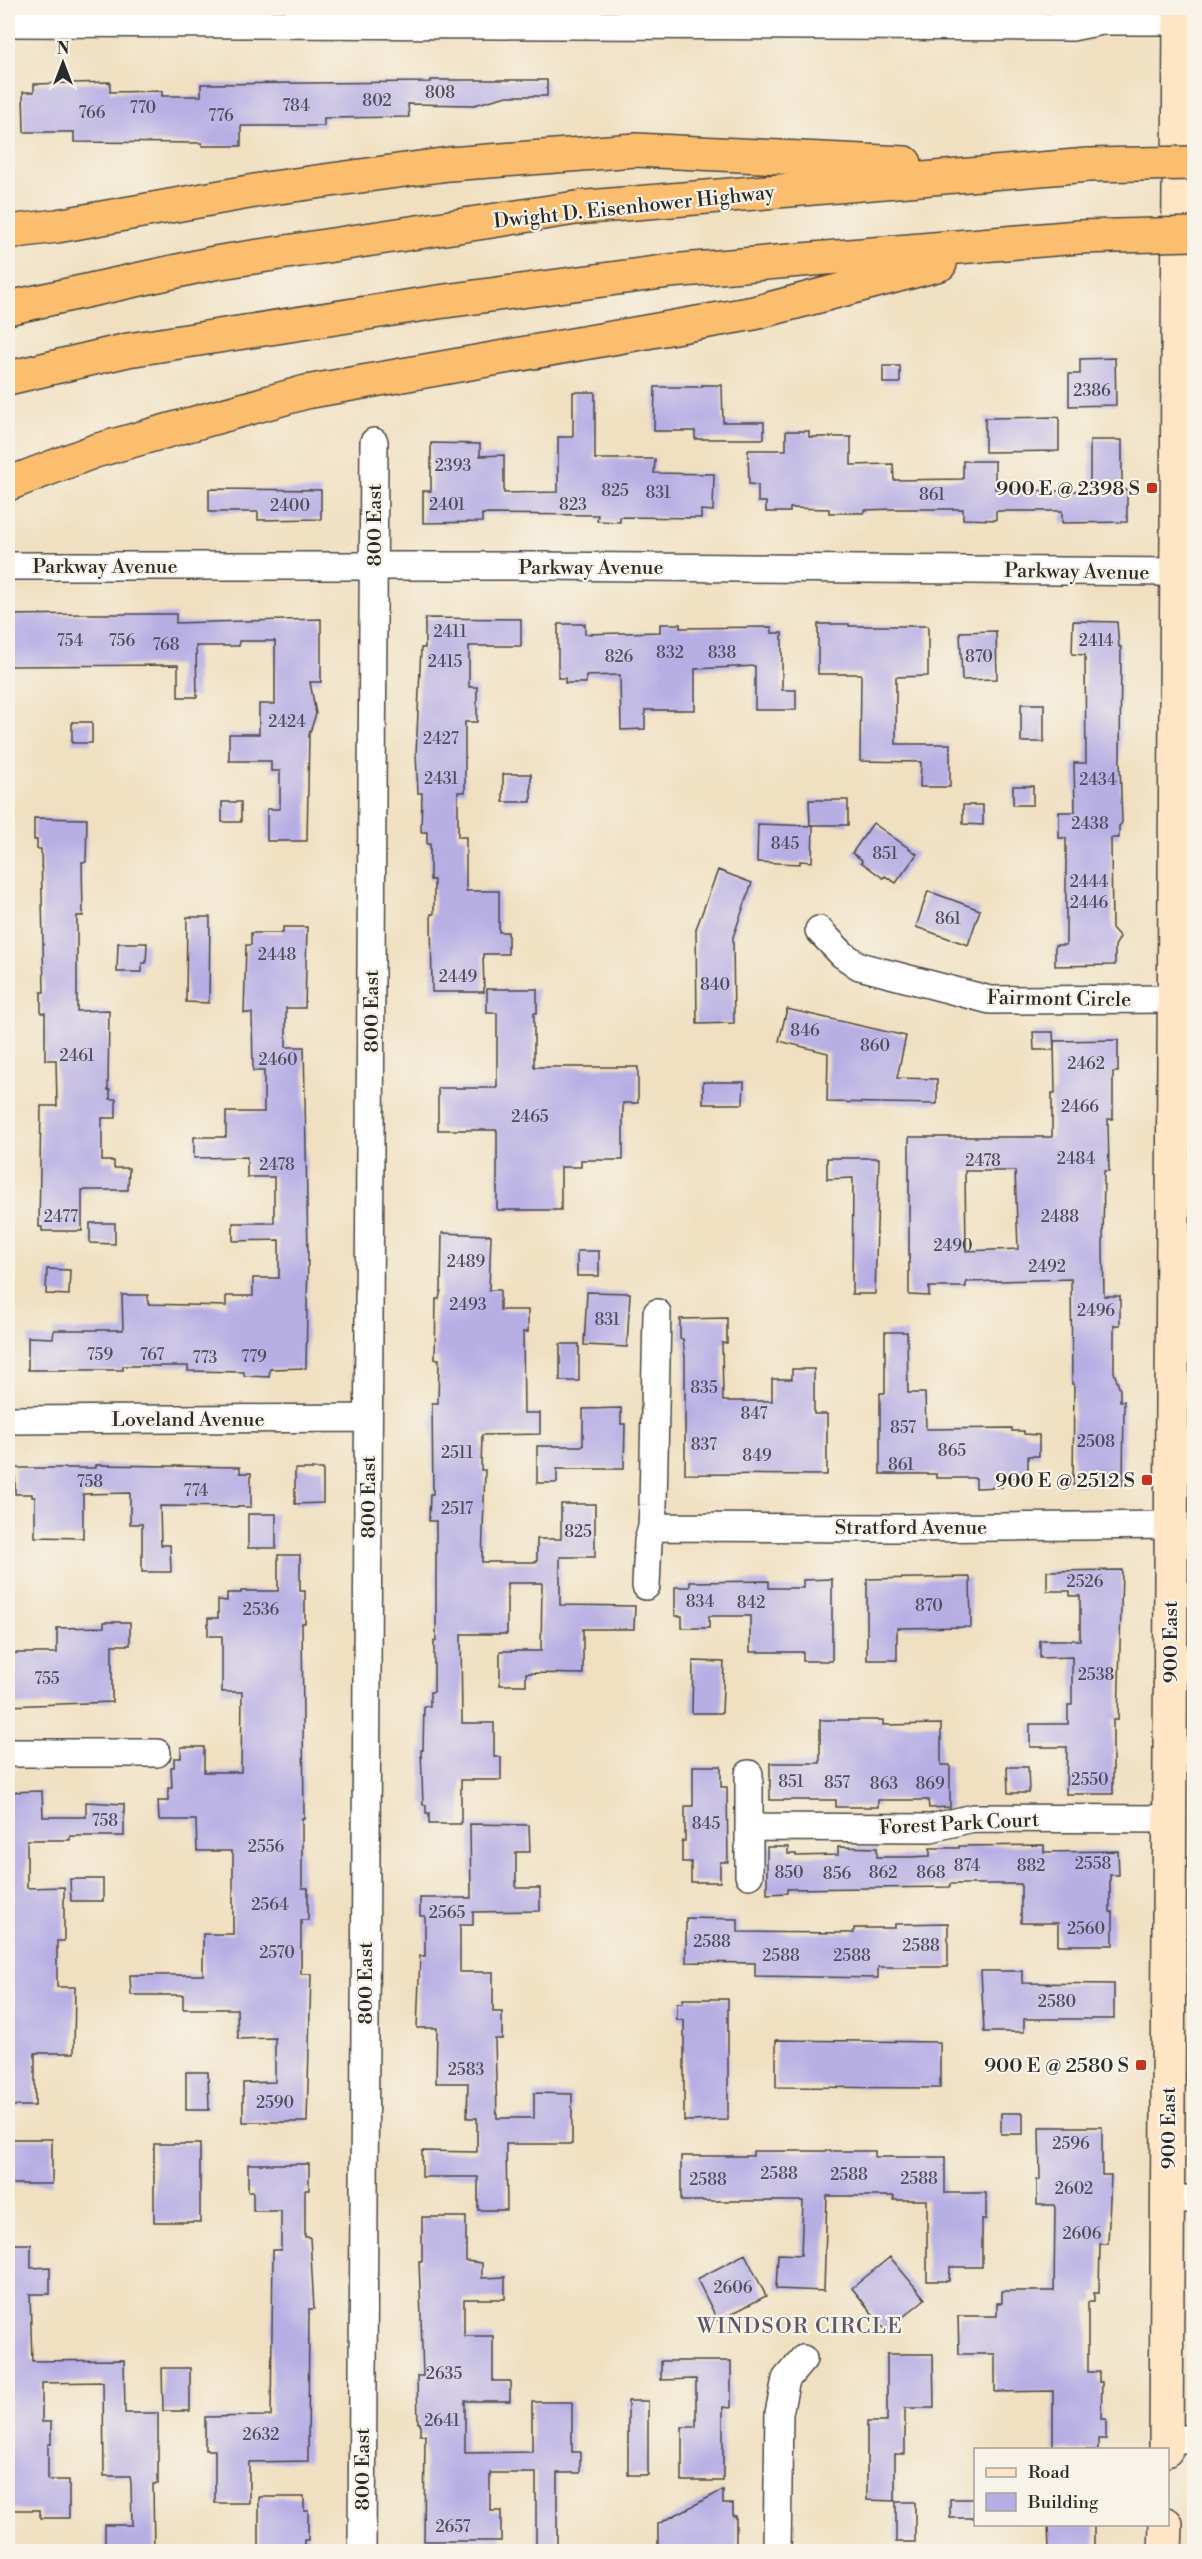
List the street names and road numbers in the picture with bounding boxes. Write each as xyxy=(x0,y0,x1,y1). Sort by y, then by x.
street label: Dwight D. Eisenhower Highway xyxy=(492,180,776,235)
street label: 800 East xyxy=(363,484,388,566)
street label: Parkway Avenue xyxy=(32,555,178,580)
street label: Parkway Avenue xyxy=(518,556,664,581)
street label: Parkway Avenue xyxy=(1004,559,1150,586)
street label: 800 East xyxy=(360,970,385,1052)
street label: Fairmont Circle xyxy=(987,986,1131,1013)
street label: Loveland Avenue xyxy=(111,1408,265,1433)
street label: 800 East xyxy=(357,1456,382,1538)
street label: Stratford Avenue xyxy=(835,1516,987,1541)
street label: 900 East xyxy=(1159,1601,1184,1683)
street label: Forest Park Court xyxy=(879,1808,1040,1841)
street label: 800 East xyxy=(354,1942,379,2024)
street label: 900 East xyxy=(1157,2087,1182,2169)
street label: 800 East xyxy=(351,2428,376,2510)

